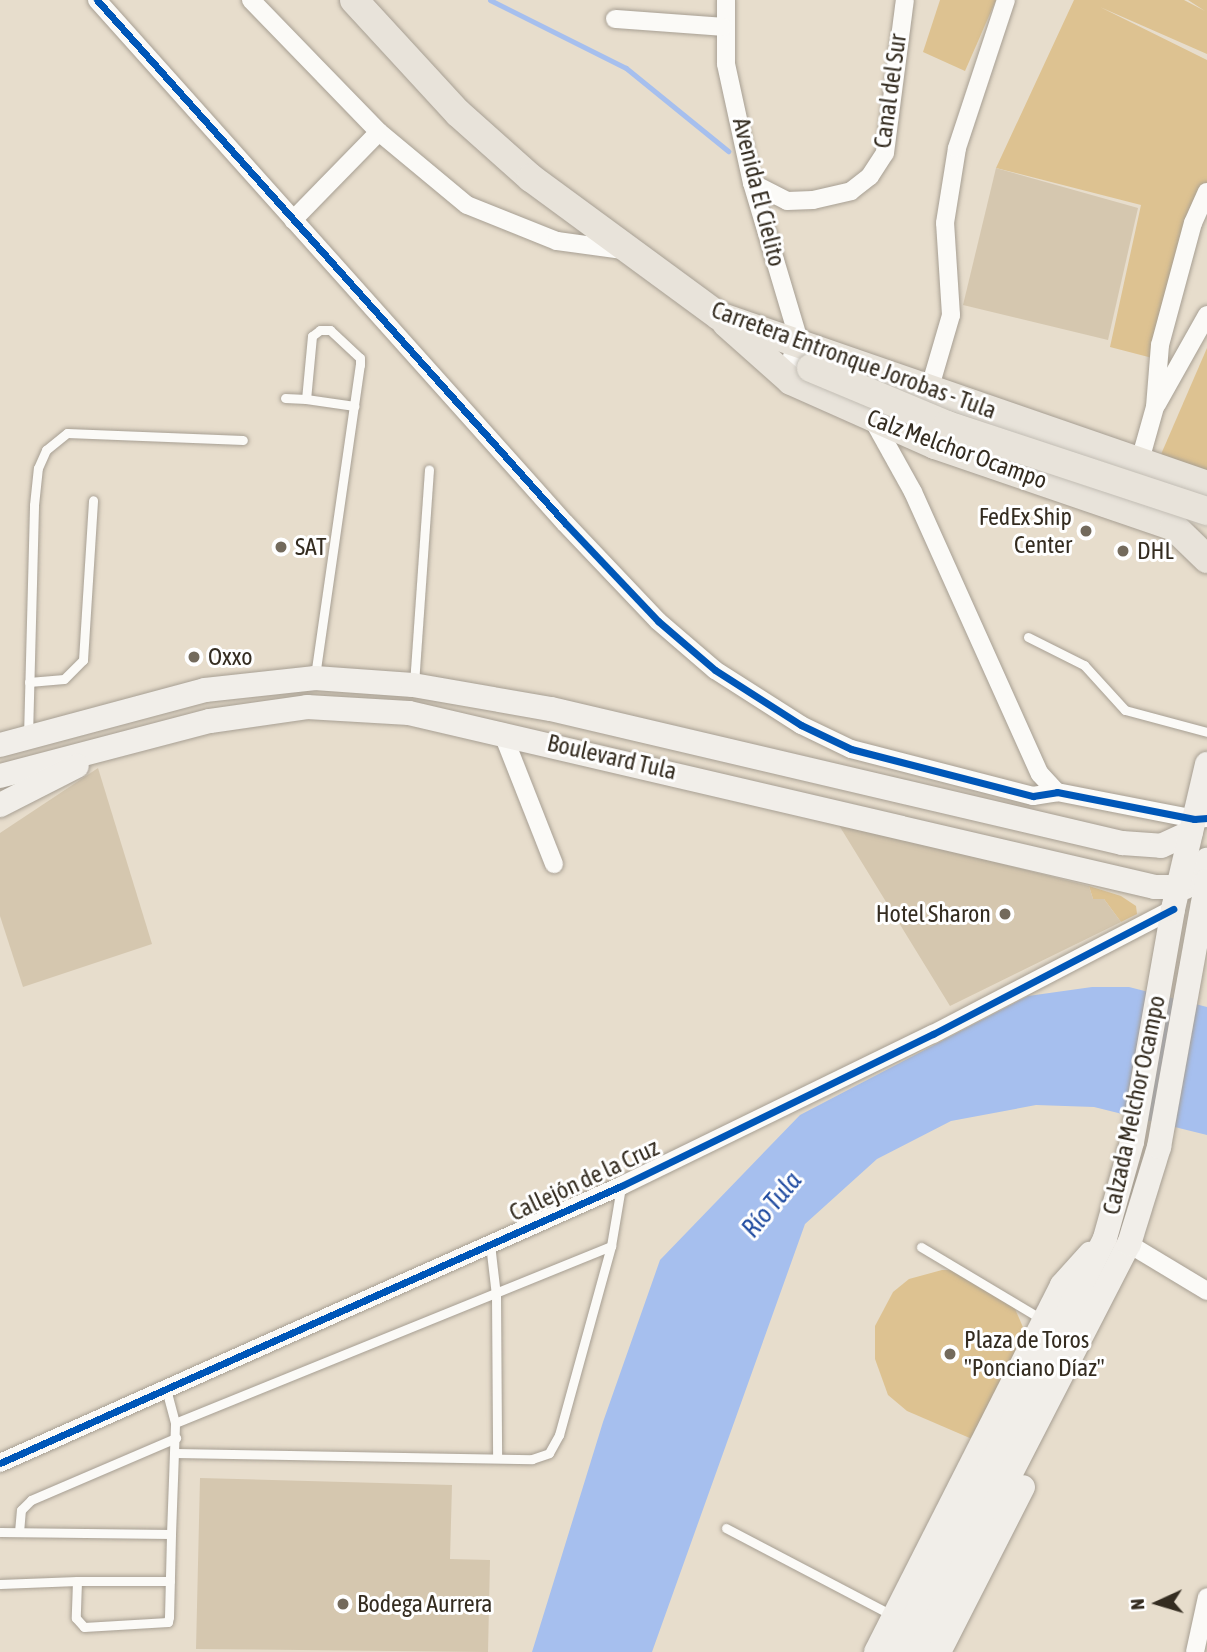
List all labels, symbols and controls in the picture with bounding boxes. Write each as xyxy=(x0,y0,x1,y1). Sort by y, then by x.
street label: Canal del Sur xyxy=(868,32,912,150)
street label: Avenida El Cielito xyxy=(727,115,791,269)
street label: Carretera Entronque Jorobas - Tula xyxy=(708,295,1000,425)
street label: Calz Melchor Ocampo xyxy=(863,403,1051,495)
place label: FedEx Ship Center xyxy=(979,503,1072,559)
marker: FedEx Ship Center xyxy=(1078,523,1094,539)
place label: SAT xyxy=(295,533,326,561)
place label: DHL xyxy=(1137,537,1174,565)
marker: SAT xyxy=(273,539,289,555)
marker: DHL xyxy=(1115,543,1131,559)
place label: Oxxo xyxy=(208,643,252,671)
marker: Oxxo xyxy=(186,649,202,665)
street label: Boulevard Tula xyxy=(544,728,680,786)
place label: Hotel Sharon xyxy=(876,900,991,928)
marker: Hotel Sharon xyxy=(997,906,1013,922)
street label: Calzada Melchor Ocampo xyxy=(1097,993,1171,1217)
street label: Callejón de la Cruz xyxy=(505,1133,663,1227)
water label: Río Tula xyxy=(736,1166,808,1244)
place label: Plaza de Toros "Ponciano Díaz" xyxy=(964,1326,1105,1382)
marker: Plaza de Toros "Ponciano Díaz" xyxy=(942,1346,958,1362)
north arrow xyxy=(1123,1568,1193,1638)
place label: Bodega Aurrera xyxy=(357,1590,492,1618)
marker: Bodega Aurrera xyxy=(335,1596,351,1612)
text: N xyxy=(1126,1598,1148,1611)

